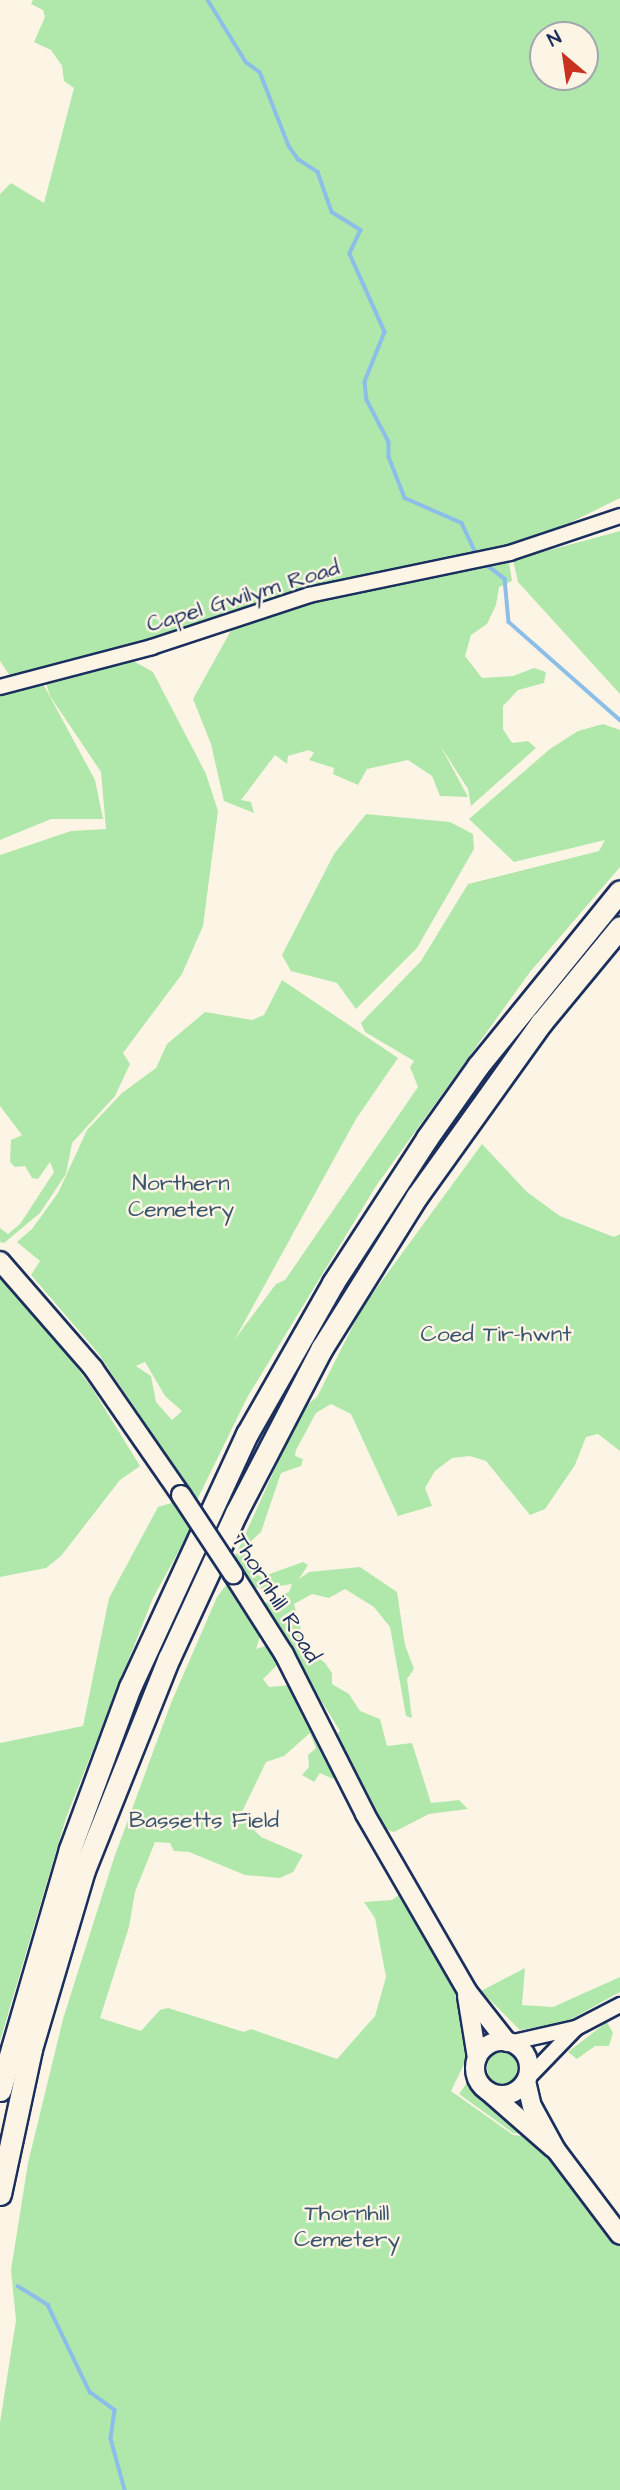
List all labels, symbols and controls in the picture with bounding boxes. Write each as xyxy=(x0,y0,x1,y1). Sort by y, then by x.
north arrow xyxy=(529,21,599,91)
text: N xyxy=(543,24,566,54)
street label: Capel Gwilym Road xyxy=(143,554,343,638)
park label: Northern Cemetery xyxy=(128,1169,234,1223)
park label: Coed Tir-hwnt xyxy=(420,1320,572,1348)
street label: Thornhill Road xyxy=(225,1528,327,1668)
park label: Bassetts Field xyxy=(129,1806,279,1834)
park label: Thornhill Cemetery xyxy=(294,2199,400,2253)

